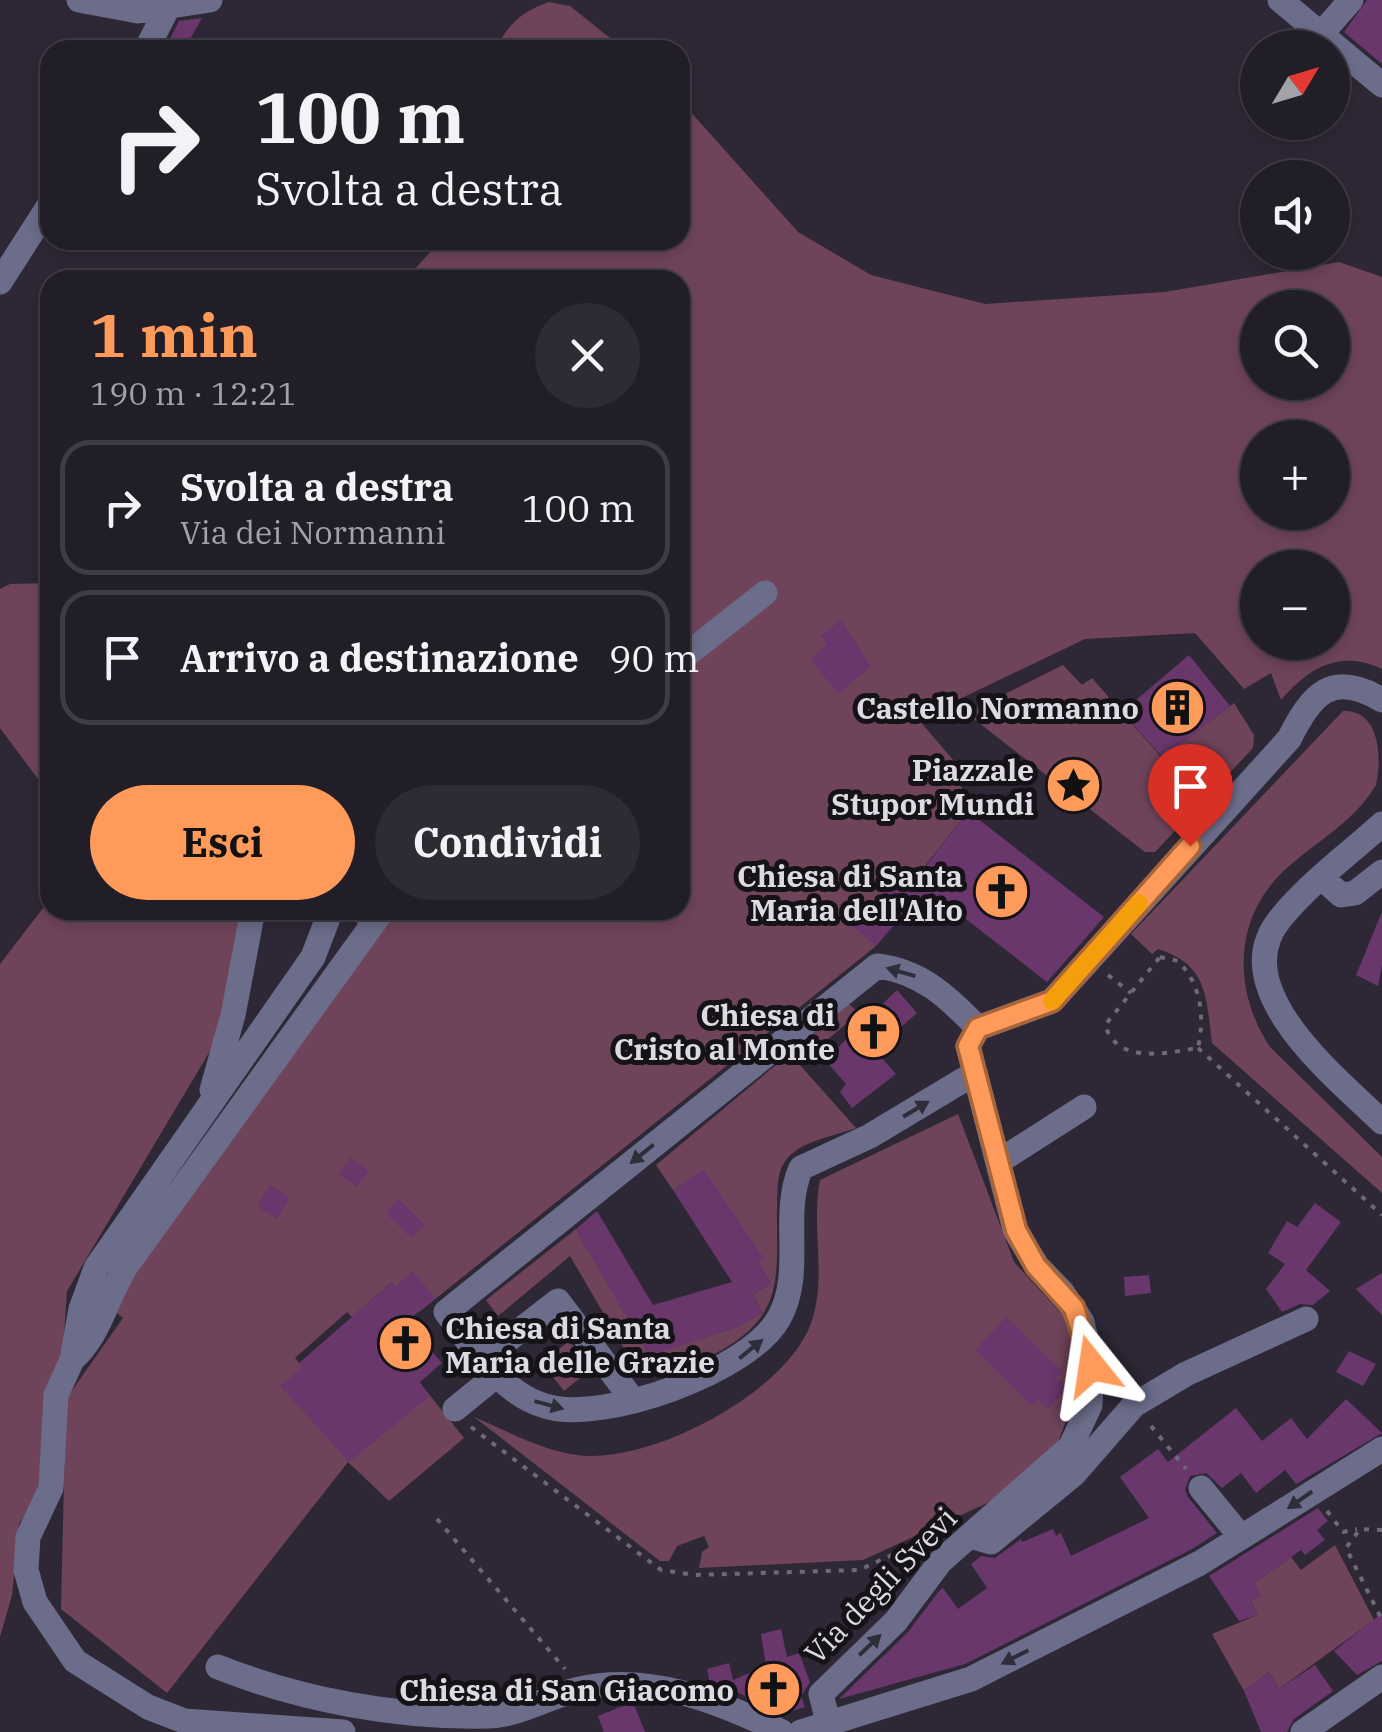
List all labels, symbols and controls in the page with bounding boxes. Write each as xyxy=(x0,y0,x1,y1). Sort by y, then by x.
north arrow xyxy=(1240,30,1350,140)
map controls xyxy=(1240,30,1350,660)
text: 100 m xyxy=(255,71,465,162)
icon: right xyxy=(90,80,220,210)
text: Svolta a destra xyxy=(255,159,563,217)
button: sound xyxy=(1240,160,1350,270)
button: search xyxy=(1240,290,1350,400)
text: 1 min xyxy=(90,295,258,374)
button: close xyxy=(535,303,640,408)
text: 190 m · 12:21 xyxy=(90,372,297,414)
button: + xyxy=(1240,420,1350,530)
text: Svolta a destra xyxy=(180,462,454,511)
icon: right xyxy=(95,480,150,535)
text: 100 m xyxy=(522,483,635,532)
text: Via dei Normanni xyxy=(180,511,446,553)
button: − xyxy=(1240,550,1350,660)
icon: arrive xyxy=(95,630,150,685)
text: Arrivo a destinazione xyxy=(180,633,579,682)
text: 90 m xyxy=(609,633,699,682)
building icon: Castello Normanno xyxy=(1148,677,1208,737)
place label: Castello Normanno xyxy=(856,688,1139,727)
pin xyxy=(1148,744,1233,847)
place label: Piazzale Stupor Mundi xyxy=(831,750,1034,823)
place icon: Piazzale Stupor Mundi xyxy=(1043,756,1103,816)
icon: arrive xyxy=(1163,759,1218,814)
button: Esci xyxy=(90,785,355,900)
button: Condividi xyxy=(375,785,640,900)
place label: Chiesa di Santa Maria dell'Alto xyxy=(737,856,963,929)
church icon: Chiesa di Santa Maria dell'Alto xyxy=(972,862,1032,922)
one-way arrow xyxy=(885,964,915,979)
place label: Chiesa di Cristo al Monte xyxy=(614,995,835,1068)
church icon: Chiesa di Cristo al Monte xyxy=(844,1001,904,1061)
one-way arrow xyxy=(902,1101,930,1118)
one-way arrow xyxy=(630,1143,655,1164)
place label: Chiesa di Santa Maria delle Grazie xyxy=(445,1308,715,1381)
church icon: Chiesa di Santa Maria delle Grazie xyxy=(376,1314,436,1374)
position arrow xyxy=(1040,1314,1144,1418)
one-way arrow xyxy=(737,1338,763,1359)
one-way arrow xyxy=(534,1398,565,1414)
one-way arrow xyxy=(1286,1490,1313,1509)
street label: Via degli Svevi xyxy=(795,1498,965,1672)
one-way arrow xyxy=(858,1634,882,1657)
one-way arrow xyxy=(1001,1648,1030,1665)
church icon: Chiesa di San Giacomo xyxy=(743,1659,803,1719)
place label: Chiesa di San Giacomo xyxy=(399,1670,734,1709)

